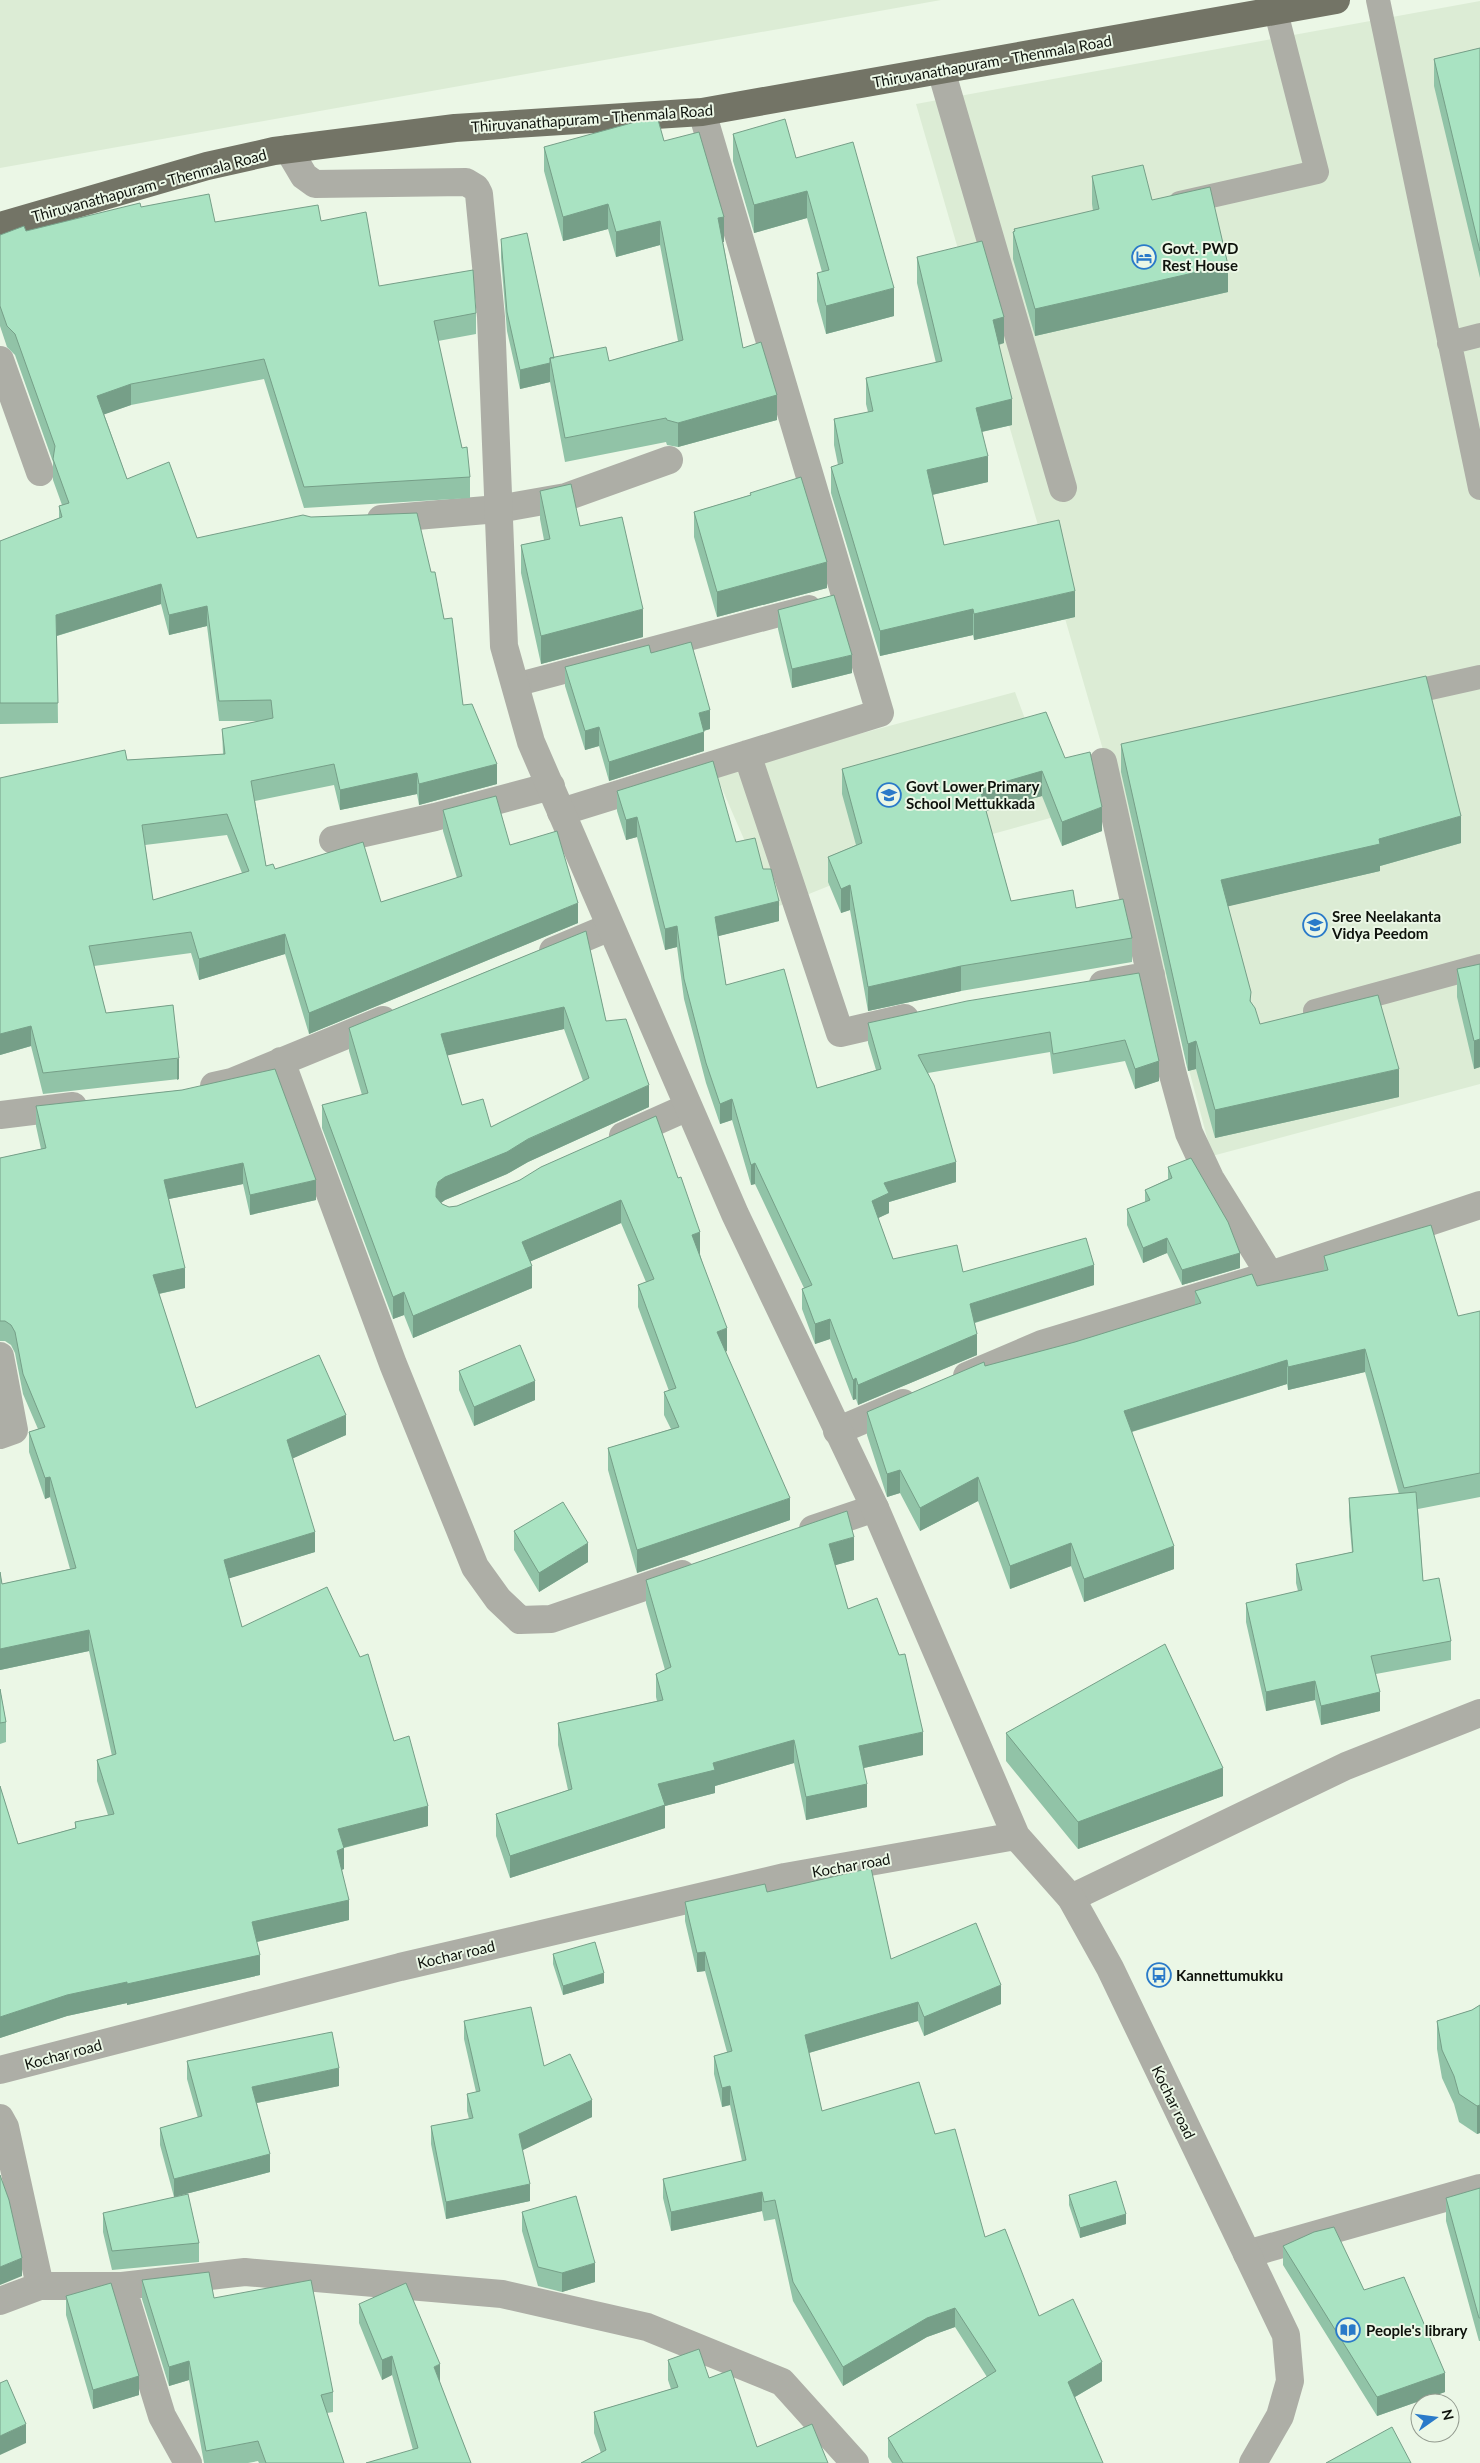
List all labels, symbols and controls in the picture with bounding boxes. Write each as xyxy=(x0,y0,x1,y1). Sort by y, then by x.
street label: Thiruvanathapuram - Thenmala Road xyxy=(871,31,1113,91)
street label: Thiruvanathapuram - Thenmala Road xyxy=(470,101,714,135)
street label: Thiruvanathapuram - Thenmala Road xyxy=(30,145,268,225)
place label: Govt. PWD Rest House xyxy=(1162,239,1238,274)
hotel icon: Govt. PWD Rest House xyxy=(1131,244,1157,270)
place label: Govt Lower Primary School Mettukkada xyxy=(906,777,1039,812)
school or university icon: Govt Lower Primary School Mettukkada xyxy=(876,782,902,808)
place label: Sree Neelakanta Vidya Peedom xyxy=(1331,907,1441,942)
school or university icon: Sree Neelakanta Vidya Peedom xyxy=(1302,912,1328,938)
street label: Kochar road xyxy=(810,1849,892,1881)
street label: Kochar road xyxy=(415,1936,497,1972)
bus stop icon: Kannettumukku xyxy=(1146,1962,1172,1988)
place label: Kannettumukku xyxy=(1176,1966,1283,1984)
street label: Kochar road xyxy=(22,2035,104,2073)
street label: Kochar road xyxy=(1149,2062,1199,2142)
library icon: People's library xyxy=(1335,2317,1361,2343)
place label: People's library xyxy=(1366,2321,1468,2339)
north arrow xyxy=(1410,2393,1460,2443)
text: N xyxy=(1439,2407,1458,2422)

